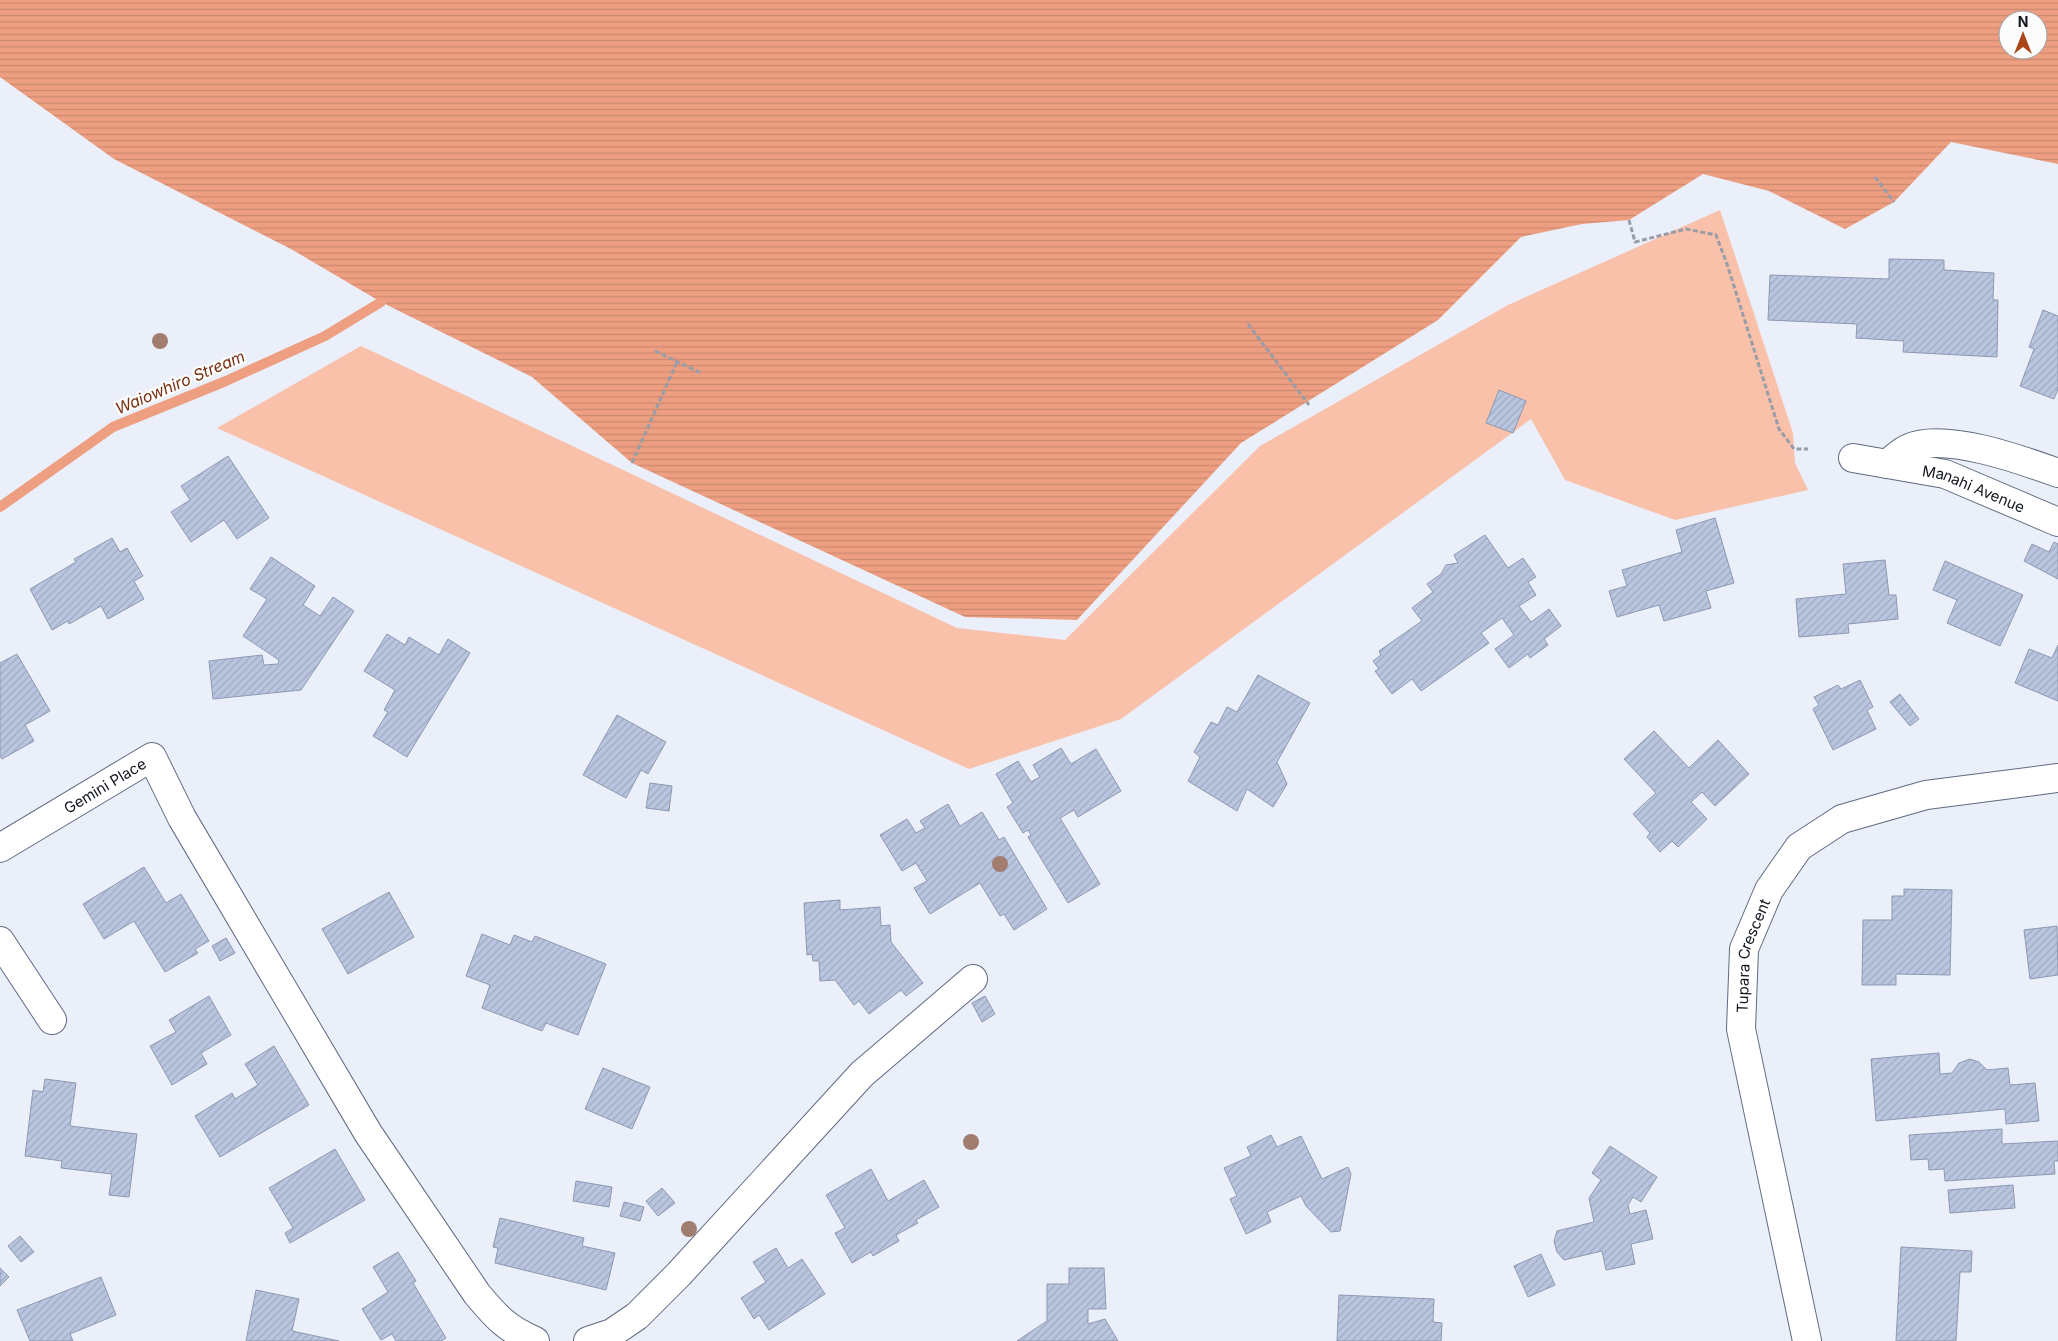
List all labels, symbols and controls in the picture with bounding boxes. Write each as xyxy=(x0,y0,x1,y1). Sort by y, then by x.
north arrow xyxy=(1998,10,2048,60)
text: N xyxy=(2018,13,2028,30)
water label: Waiowhiro Stream xyxy=(112,346,248,418)
street label: Manahi Avenue xyxy=(1921,461,2028,516)
street label: Gemini Place xyxy=(60,753,149,817)
street label: Tupara Crescent xyxy=(1732,896,1774,1013)

